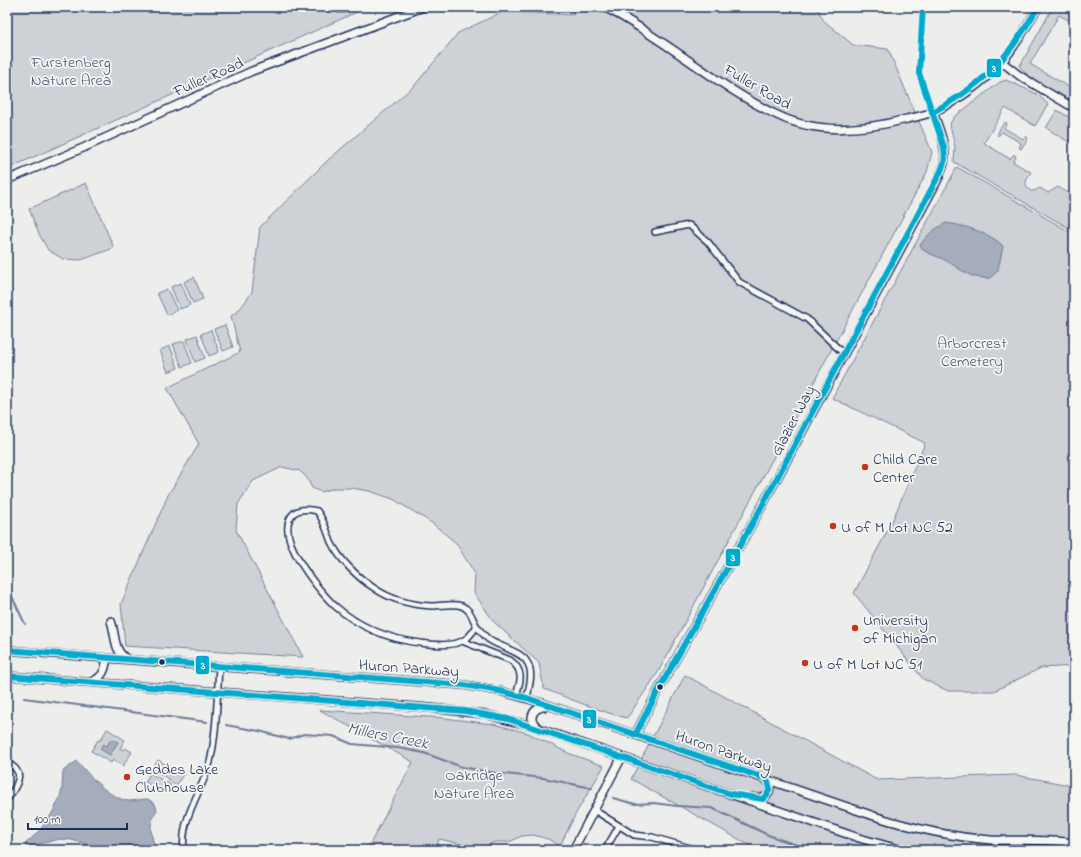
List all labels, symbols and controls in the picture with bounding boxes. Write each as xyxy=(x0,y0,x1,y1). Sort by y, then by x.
park label: Furstenberg Nature Area xyxy=(30,51,111,93)
street label: Fuller Road xyxy=(169,52,248,104)
street label: Fuller Road xyxy=(718,58,795,117)
line badge: 3 xyxy=(986,58,1002,78)
text: 3 xyxy=(991,61,997,77)
park label: Arborcrest Cemetery xyxy=(937,332,1007,374)
street label: Glazier Way xyxy=(765,381,822,461)
place label: Child Care Center xyxy=(873,448,938,490)
marker: Child Care Center xyxy=(860,462,870,472)
place label: U of M Lot NC 52 xyxy=(841,516,953,540)
marker: U of M Lot NC 52 xyxy=(828,521,838,531)
line badge: 3 xyxy=(725,548,741,567)
text: 3 xyxy=(730,550,736,566)
place label: University of Michigan xyxy=(863,609,937,651)
marker: University of Michigan xyxy=(850,623,860,633)
place label: U of M Lot NC 51 xyxy=(813,653,922,677)
street label: Huron Parkway xyxy=(358,654,460,684)
line badge: 3 xyxy=(195,655,210,675)
unlabelled marker xyxy=(157,657,167,667)
text: 3 xyxy=(200,658,206,674)
marker: U of M Lot NC 51 xyxy=(800,658,810,668)
unlabelled marker xyxy=(655,682,665,692)
line badge: 3 xyxy=(582,709,597,729)
text: 3 xyxy=(586,712,592,728)
water label: Millers Creek xyxy=(345,716,432,757)
street label: Huron Parkway xyxy=(672,724,775,780)
place label: Geddes Lake Clubhouse xyxy=(135,758,219,800)
park label: Oakridge Nature Area xyxy=(434,764,514,806)
marker: Geddes Lake Clubhouse xyxy=(122,772,132,782)
scale bar xyxy=(28,805,127,831)
text: 100 m xyxy=(34,811,61,829)

